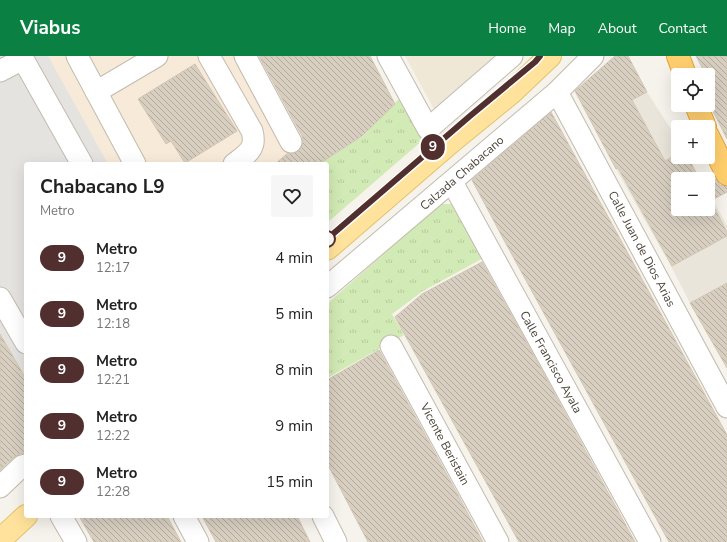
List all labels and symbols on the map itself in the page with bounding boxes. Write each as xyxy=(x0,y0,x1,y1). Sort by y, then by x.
street label: Calzada Chabacano xyxy=(417,132,508,214)
line badge: 9 xyxy=(420,134,446,160)
street label: Calle Juan de Dios Arias xyxy=(605,188,680,310)
unlabelled marker xyxy=(318,230,336,248)
street label: Calle Francisco Ayala xyxy=(516,308,586,416)
street label: Vicente Beristain xyxy=(416,399,473,488)

